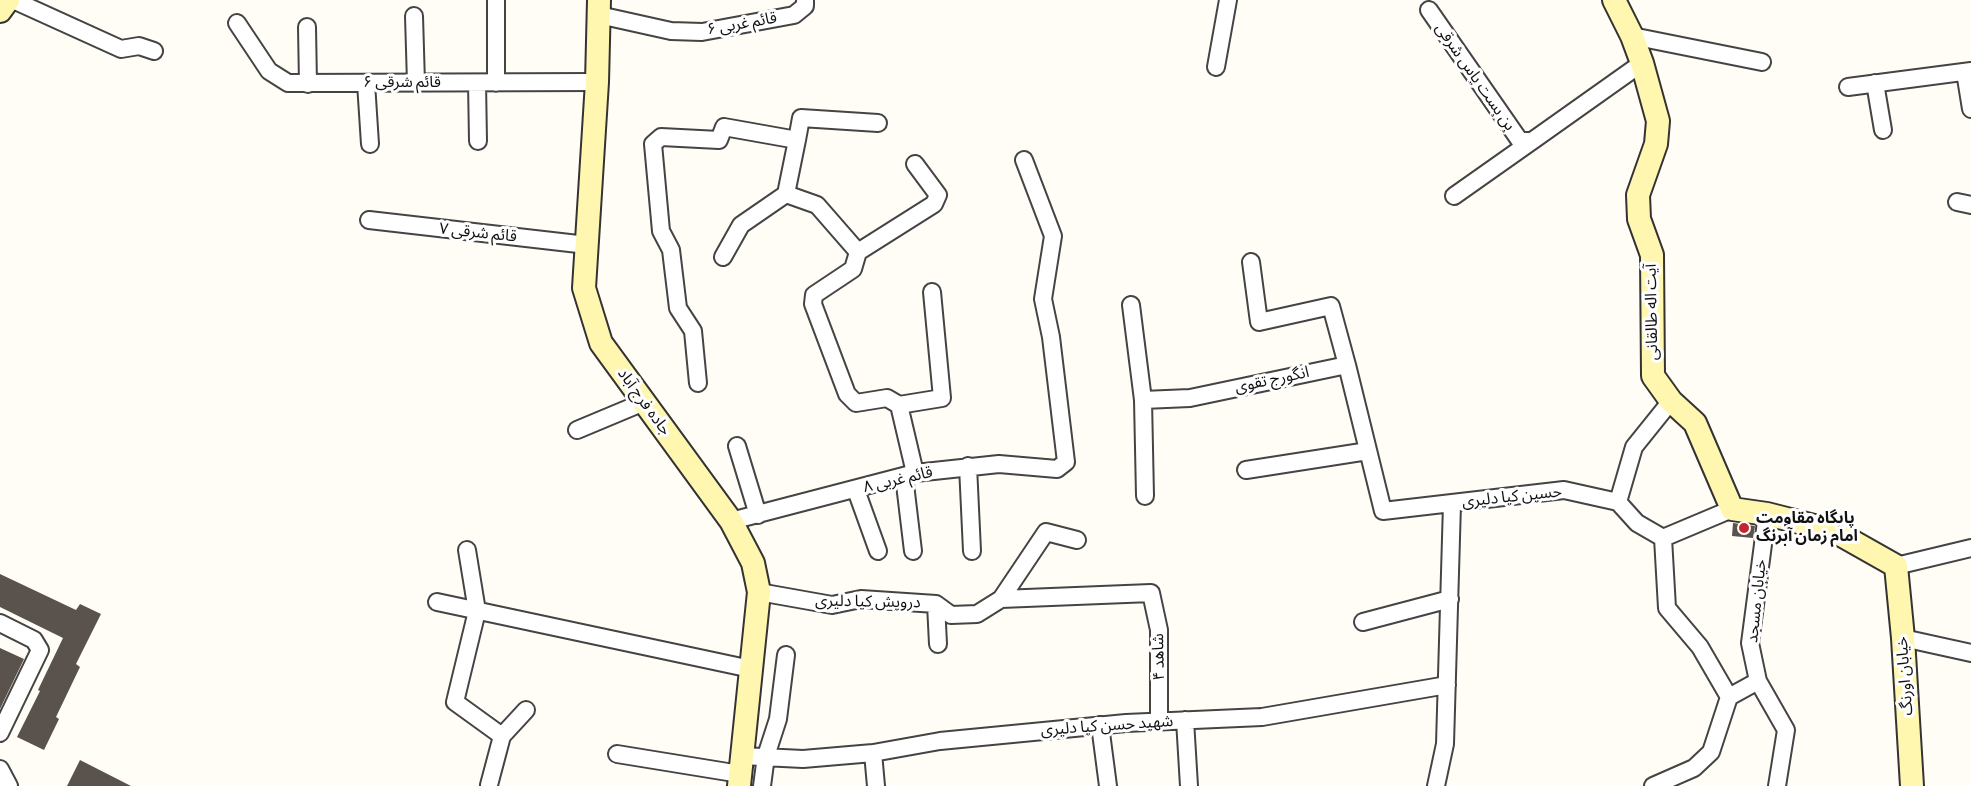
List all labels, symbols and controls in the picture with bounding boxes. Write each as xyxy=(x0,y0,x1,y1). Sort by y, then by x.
street label: قائم غربی ۶ xyxy=(706,8,778,40)
street label: بن بست یاس شرقی xyxy=(1431,19,1519,135)
street label: قائم شرقی ۶ xyxy=(363,73,441,93)
street label: قائم شرقی ۷ xyxy=(438,219,518,247)
street label: آیت اله طالقانی xyxy=(1642,264,1662,360)
street label: انگورج تقوی xyxy=(1233,363,1311,397)
street label: جاده فرج آباد xyxy=(613,365,675,439)
street label: قائم غربی ۸ xyxy=(861,463,935,497)
street label: حسین کیا دلیری xyxy=(1461,482,1563,512)
place label: پایگاه مقاومت امام زمان آبرنگ xyxy=(1756,509,1858,547)
marker: پایگاه مقاومت امام زمان آبرنگ xyxy=(1737,521,1751,535)
street label: خیابان مسجد xyxy=(1743,558,1771,644)
street label: درویش کیا دلیری xyxy=(815,591,921,613)
street label: شاهد ۴ xyxy=(1149,633,1169,681)
street label: خیابان اورنگ xyxy=(1893,636,1917,716)
street label: شهید حسن کیا دلیری xyxy=(1040,712,1174,740)

